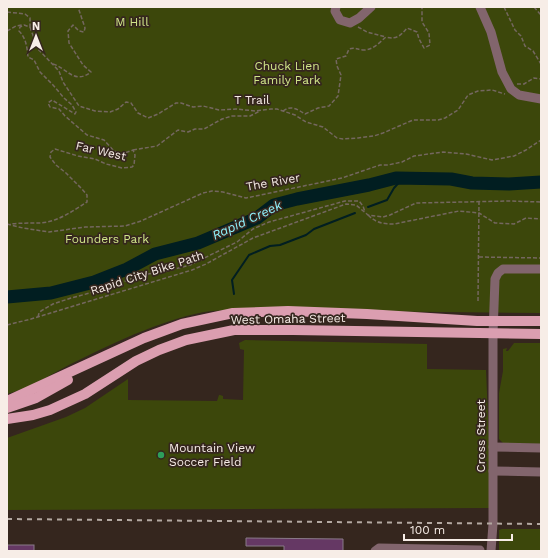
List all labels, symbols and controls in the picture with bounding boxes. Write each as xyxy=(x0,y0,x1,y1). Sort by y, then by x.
park label: M Hill xyxy=(115,15,149,29)
north arrow xyxy=(16,16,56,56)
text: N xyxy=(32,20,40,33)
park label: Chuck Lien Family Park xyxy=(253,59,321,87)
street label: T Trail xyxy=(234,93,270,107)
street label: Far West xyxy=(74,138,128,164)
street label: The River xyxy=(245,170,301,194)
water label: Rapid Creek xyxy=(210,197,285,243)
park label: Founders Park xyxy=(65,232,149,246)
street label: Rapid City Bike Path xyxy=(88,248,206,298)
street label: West Omaha Street xyxy=(230,311,346,327)
street label: Cross Street xyxy=(474,400,488,473)
place label: Mountain View Soccer Field xyxy=(169,441,255,469)
marker: Mountain View Soccer Field xyxy=(156,450,166,460)
scale bar xyxy=(404,516,512,542)
text: 100 m xyxy=(410,523,445,537)

